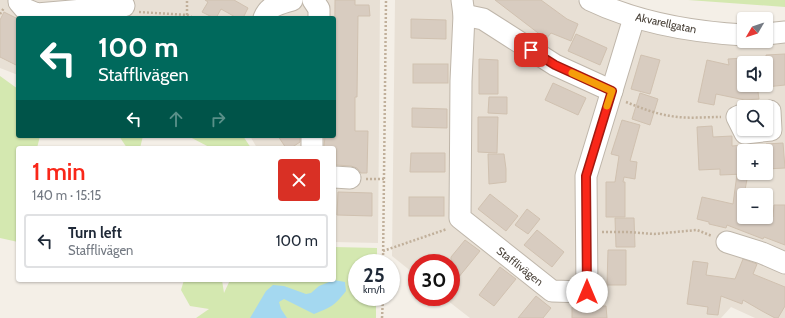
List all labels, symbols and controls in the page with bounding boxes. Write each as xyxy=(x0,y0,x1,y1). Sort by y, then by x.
street label: Akvarellgatan xyxy=(634,10,698,36)
north arrow xyxy=(737,12,773,48)
map controls xyxy=(737,12,773,224)
text: 100 m xyxy=(98,30,179,64)
icon: left xyxy=(32,32,84,84)
pin xyxy=(514,33,548,67)
icon: arrive xyxy=(520,39,542,61)
button: sound xyxy=(737,56,773,92)
text: Stafflivägen xyxy=(98,64,188,86)
button: search xyxy=(737,100,773,136)
icon: left xyxy=(123,108,145,130)
icon: ahead xyxy=(165,108,187,130)
icon: right xyxy=(207,108,229,130)
button: + xyxy=(737,144,773,180)
text: 1 min xyxy=(32,157,86,186)
button: close xyxy=(278,159,320,201)
text: 140 m · 15:15 xyxy=(32,187,101,203)
button: − xyxy=(737,188,773,224)
text: Turn left xyxy=(68,224,122,242)
icon: left xyxy=(34,230,56,252)
text: 100 m xyxy=(276,232,318,250)
text: Stafflivägen xyxy=(68,242,133,258)
street label: Stafflivägen xyxy=(494,243,546,289)
speed limit sign: 30 xyxy=(408,254,460,306)
text: 25 xyxy=(363,263,385,287)
position arrow xyxy=(566,271,608,313)
text: km/h xyxy=(363,283,385,296)

